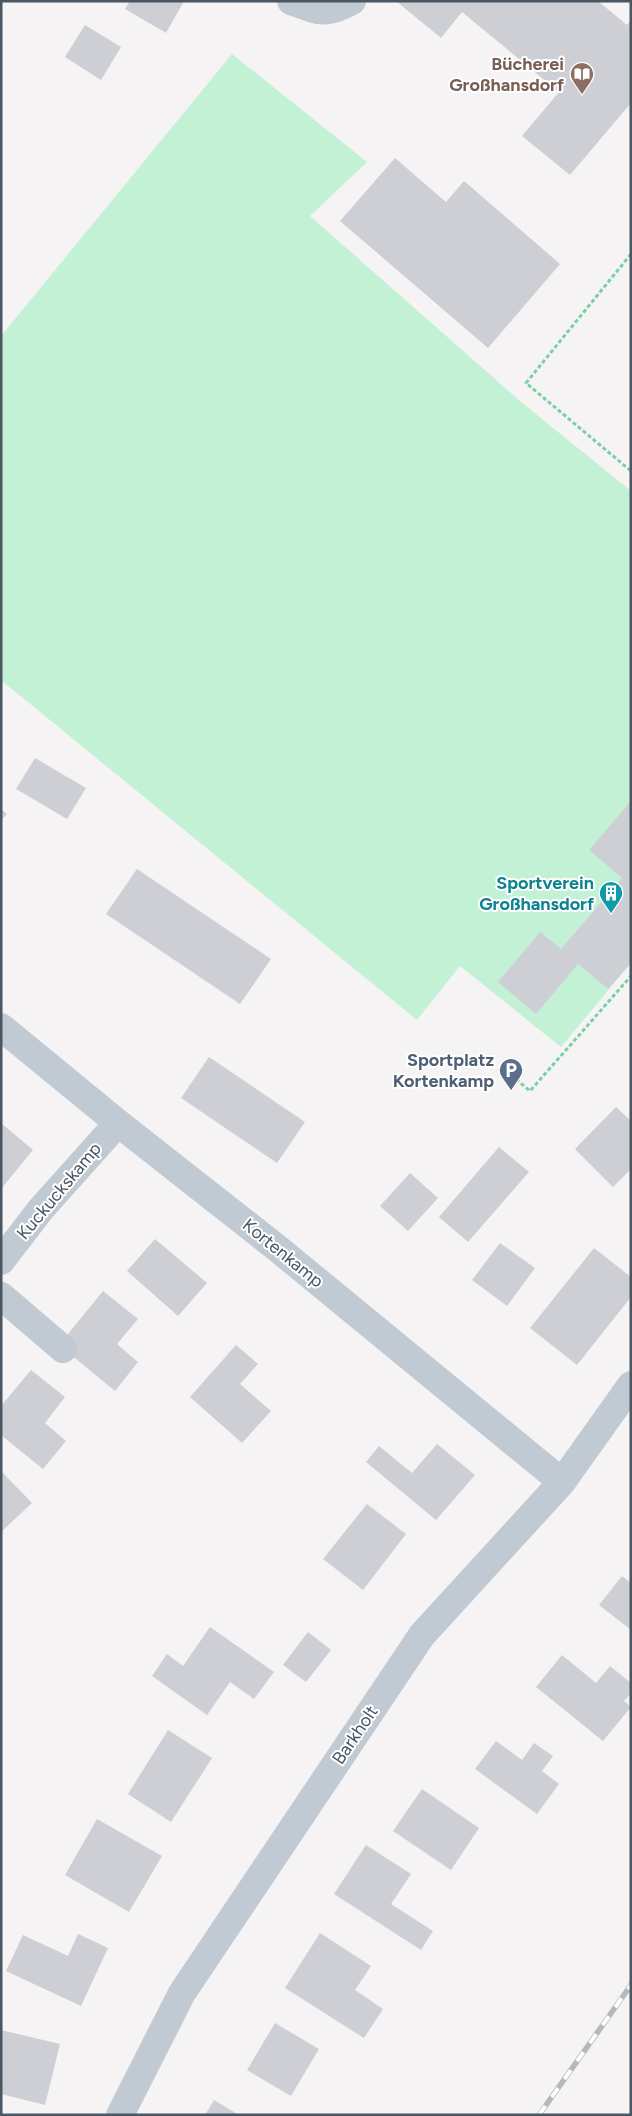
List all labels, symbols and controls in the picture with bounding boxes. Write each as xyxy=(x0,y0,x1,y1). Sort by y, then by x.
place label: Bücherei Großhansdorf xyxy=(449,53,565,96)
library icon: Bücherei Großhansdorf xyxy=(569,61,595,95)
place label: Sportverein Großhansdorf xyxy=(479,872,595,915)
building icon: Sportverein Großhansdorf xyxy=(598,880,624,914)
place label: Sportplatz Kortenkamp xyxy=(393,1049,494,1092)
parking icon: Sportplatz Kortenkamp xyxy=(498,1057,524,1091)
street label: Kuckuckskamp xyxy=(12,1138,106,1244)
street label: Kortenkamp xyxy=(238,1214,328,1292)
street label: Barkholt xyxy=(327,1701,383,1769)

